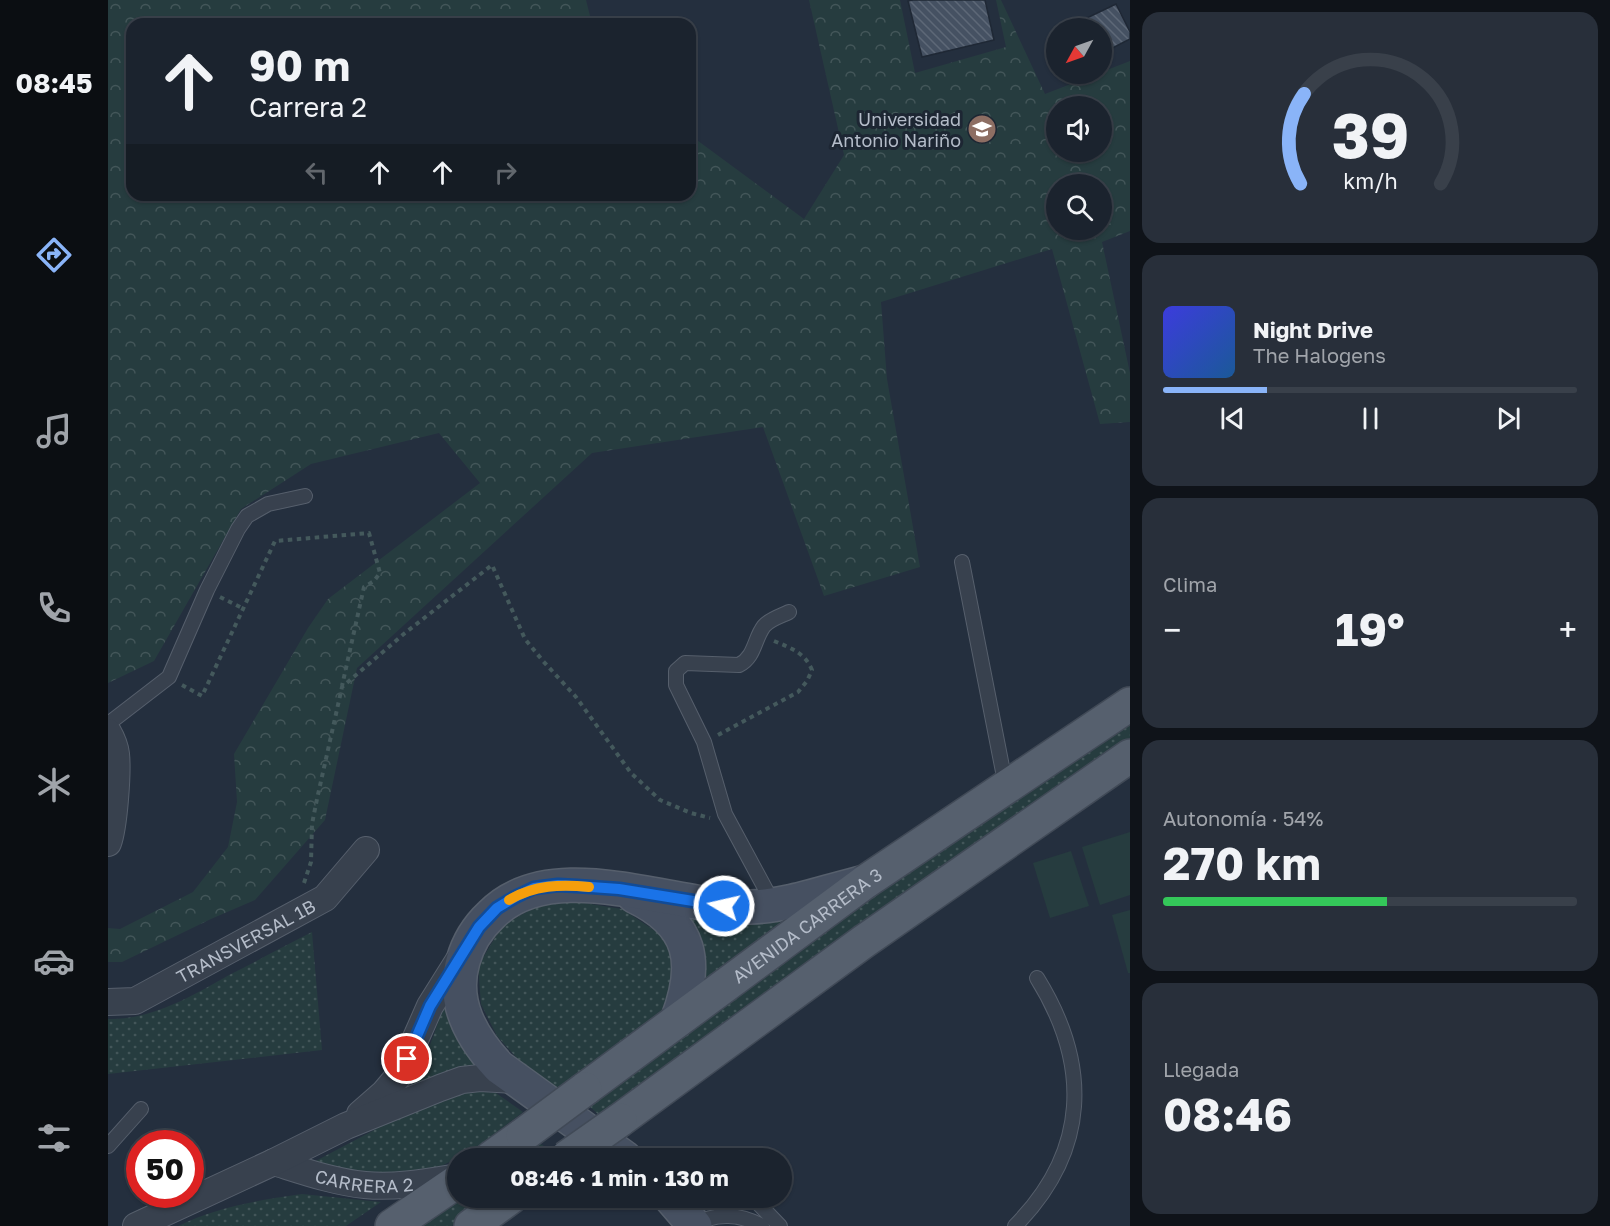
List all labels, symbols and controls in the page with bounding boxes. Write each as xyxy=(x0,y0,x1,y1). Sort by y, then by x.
north arrow xyxy=(1046,18,1112,84)
map controls xyxy=(1046,18,1112,240)
text: 90 m xyxy=(249,40,350,90)
icon: ahead xyxy=(150,42,228,120)
text: 08:45 xyxy=(16,67,92,99)
text: Carrera 2 xyxy=(249,91,367,123)
button: sound xyxy=(1046,96,1112,162)
text: 39 xyxy=(1331,98,1409,173)
place label: Universidad Antonio Nariño xyxy=(831,108,961,151)
school or university icon: Universidad Antonio Nariño xyxy=(966,113,998,145)
icon: left xyxy=(300,156,333,189)
icon: ahead xyxy=(363,156,396,189)
icon: ahead xyxy=(426,156,459,189)
icon: right xyxy=(489,156,522,189)
text: km/h xyxy=(1343,169,1397,195)
button: search xyxy=(1046,174,1112,240)
icon: directions xyxy=(33,234,75,276)
text: Night Drive xyxy=(1253,316,1373,343)
text: The Halogens xyxy=(1253,343,1386,367)
icon: previous xyxy=(1216,402,1249,435)
icon: pause xyxy=(1354,402,1387,435)
icon: next xyxy=(1492,402,1525,435)
icon: music xyxy=(33,410,75,452)
text: Clima xyxy=(1163,572,1217,596)
icon: phone xyxy=(33,587,75,629)
text: 19° xyxy=(1335,602,1405,656)
text: − xyxy=(1163,610,1181,649)
text: + xyxy=(1559,610,1577,649)
icon: climate xyxy=(33,764,75,806)
text: Autonomía · 54% xyxy=(1163,806,1323,830)
text: 270 km xyxy=(1163,836,1321,890)
street label: AVENIDA CARRERA 3 xyxy=(728,863,886,987)
position arrow xyxy=(692,874,756,938)
street label: TRANSVERSAL 1B xyxy=(173,894,319,987)
icon: car xyxy=(33,940,75,982)
pin xyxy=(381,1033,432,1084)
icon: arrive xyxy=(390,1042,423,1075)
text: Llegada xyxy=(1163,1057,1239,1081)
text: 08:46 xyxy=(1163,1087,1292,1141)
icon: filters xyxy=(33,1117,75,1159)
speed limit sign: 50 xyxy=(126,1130,204,1208)
street label: CARRERA 2 xyxy=(313,1164,414,1197)
text: 08:46 · 1 min · 130 m xyxy=(510,1164,729,1191)

